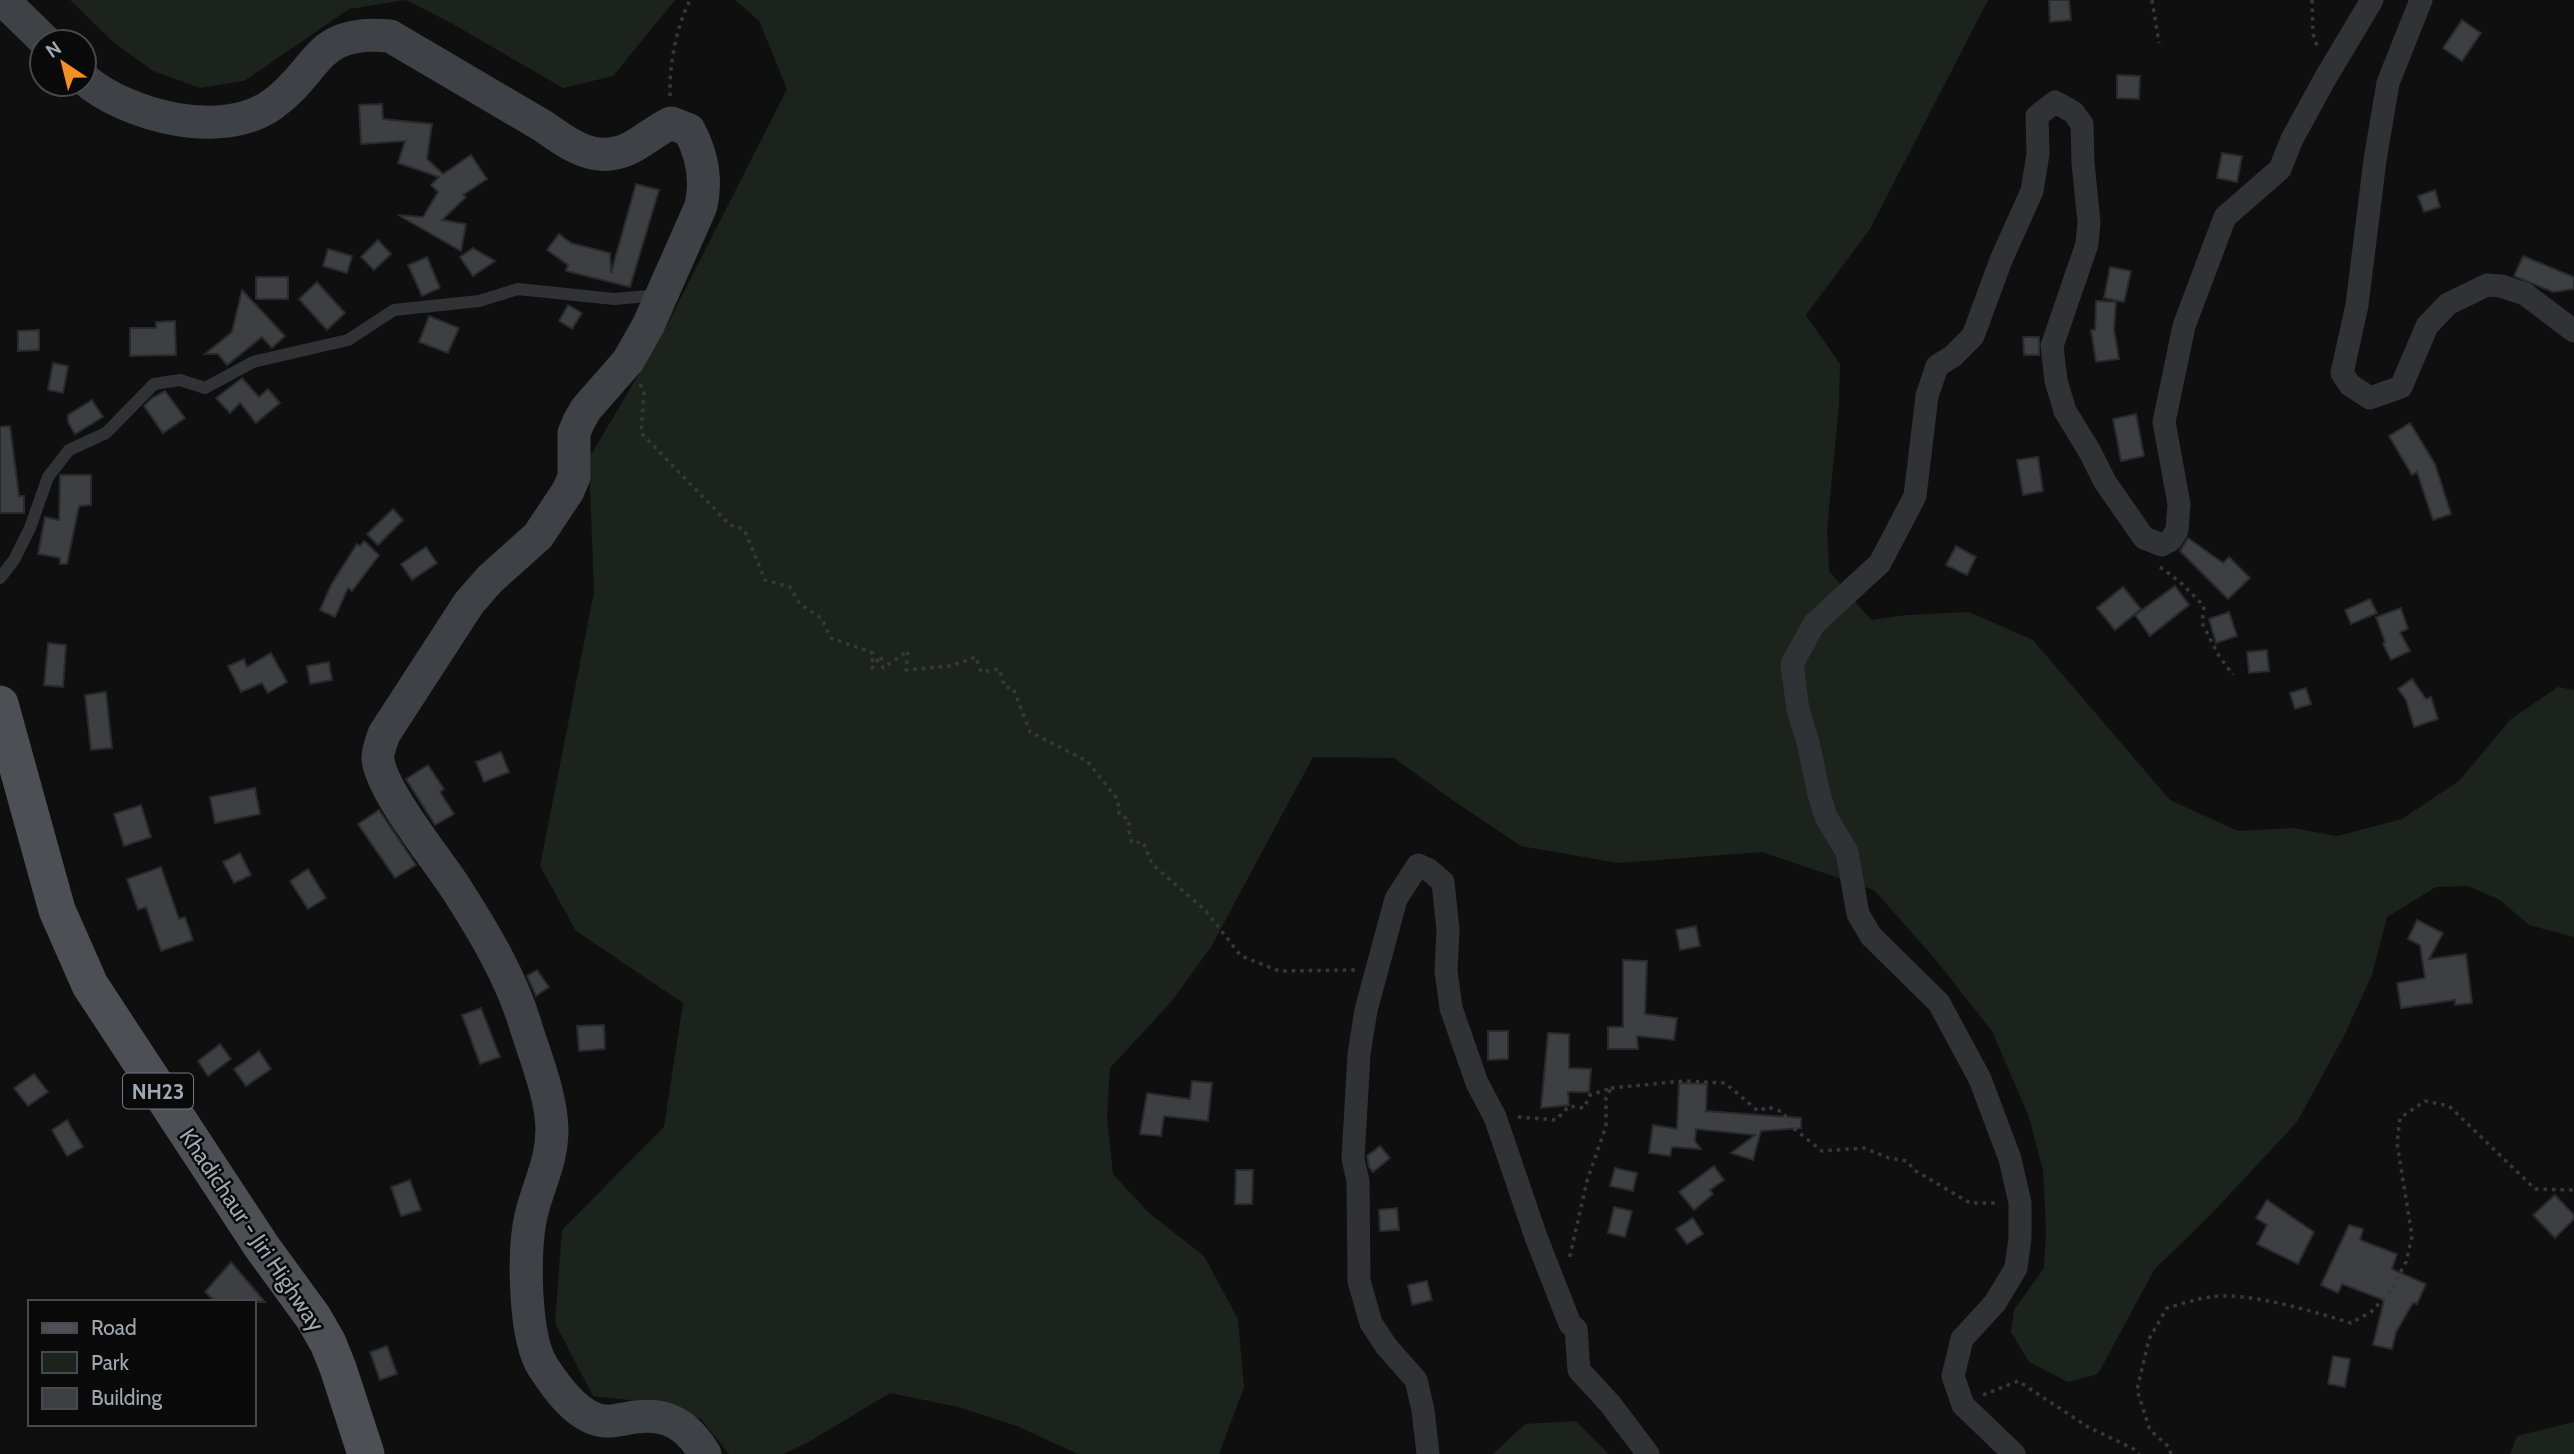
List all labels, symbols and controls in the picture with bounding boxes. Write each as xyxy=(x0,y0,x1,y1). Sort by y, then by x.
north arrow xyxy=(28,28,98,98)
text: N xyxy=(41,36,66,63)
road number: NH23 xyxy=(123,1074,193,1108)
street label: Khadichaur - Jiri Highway xyxy=(174,1123,331,1337)
legend xyxy=(28,1300,256,1426)
text: Road xyxy=(91,1315,137,1340)
text: Park xyxy=(91,1350,129,1375)
text: Building xyxy=(91,1385,163,1410)

